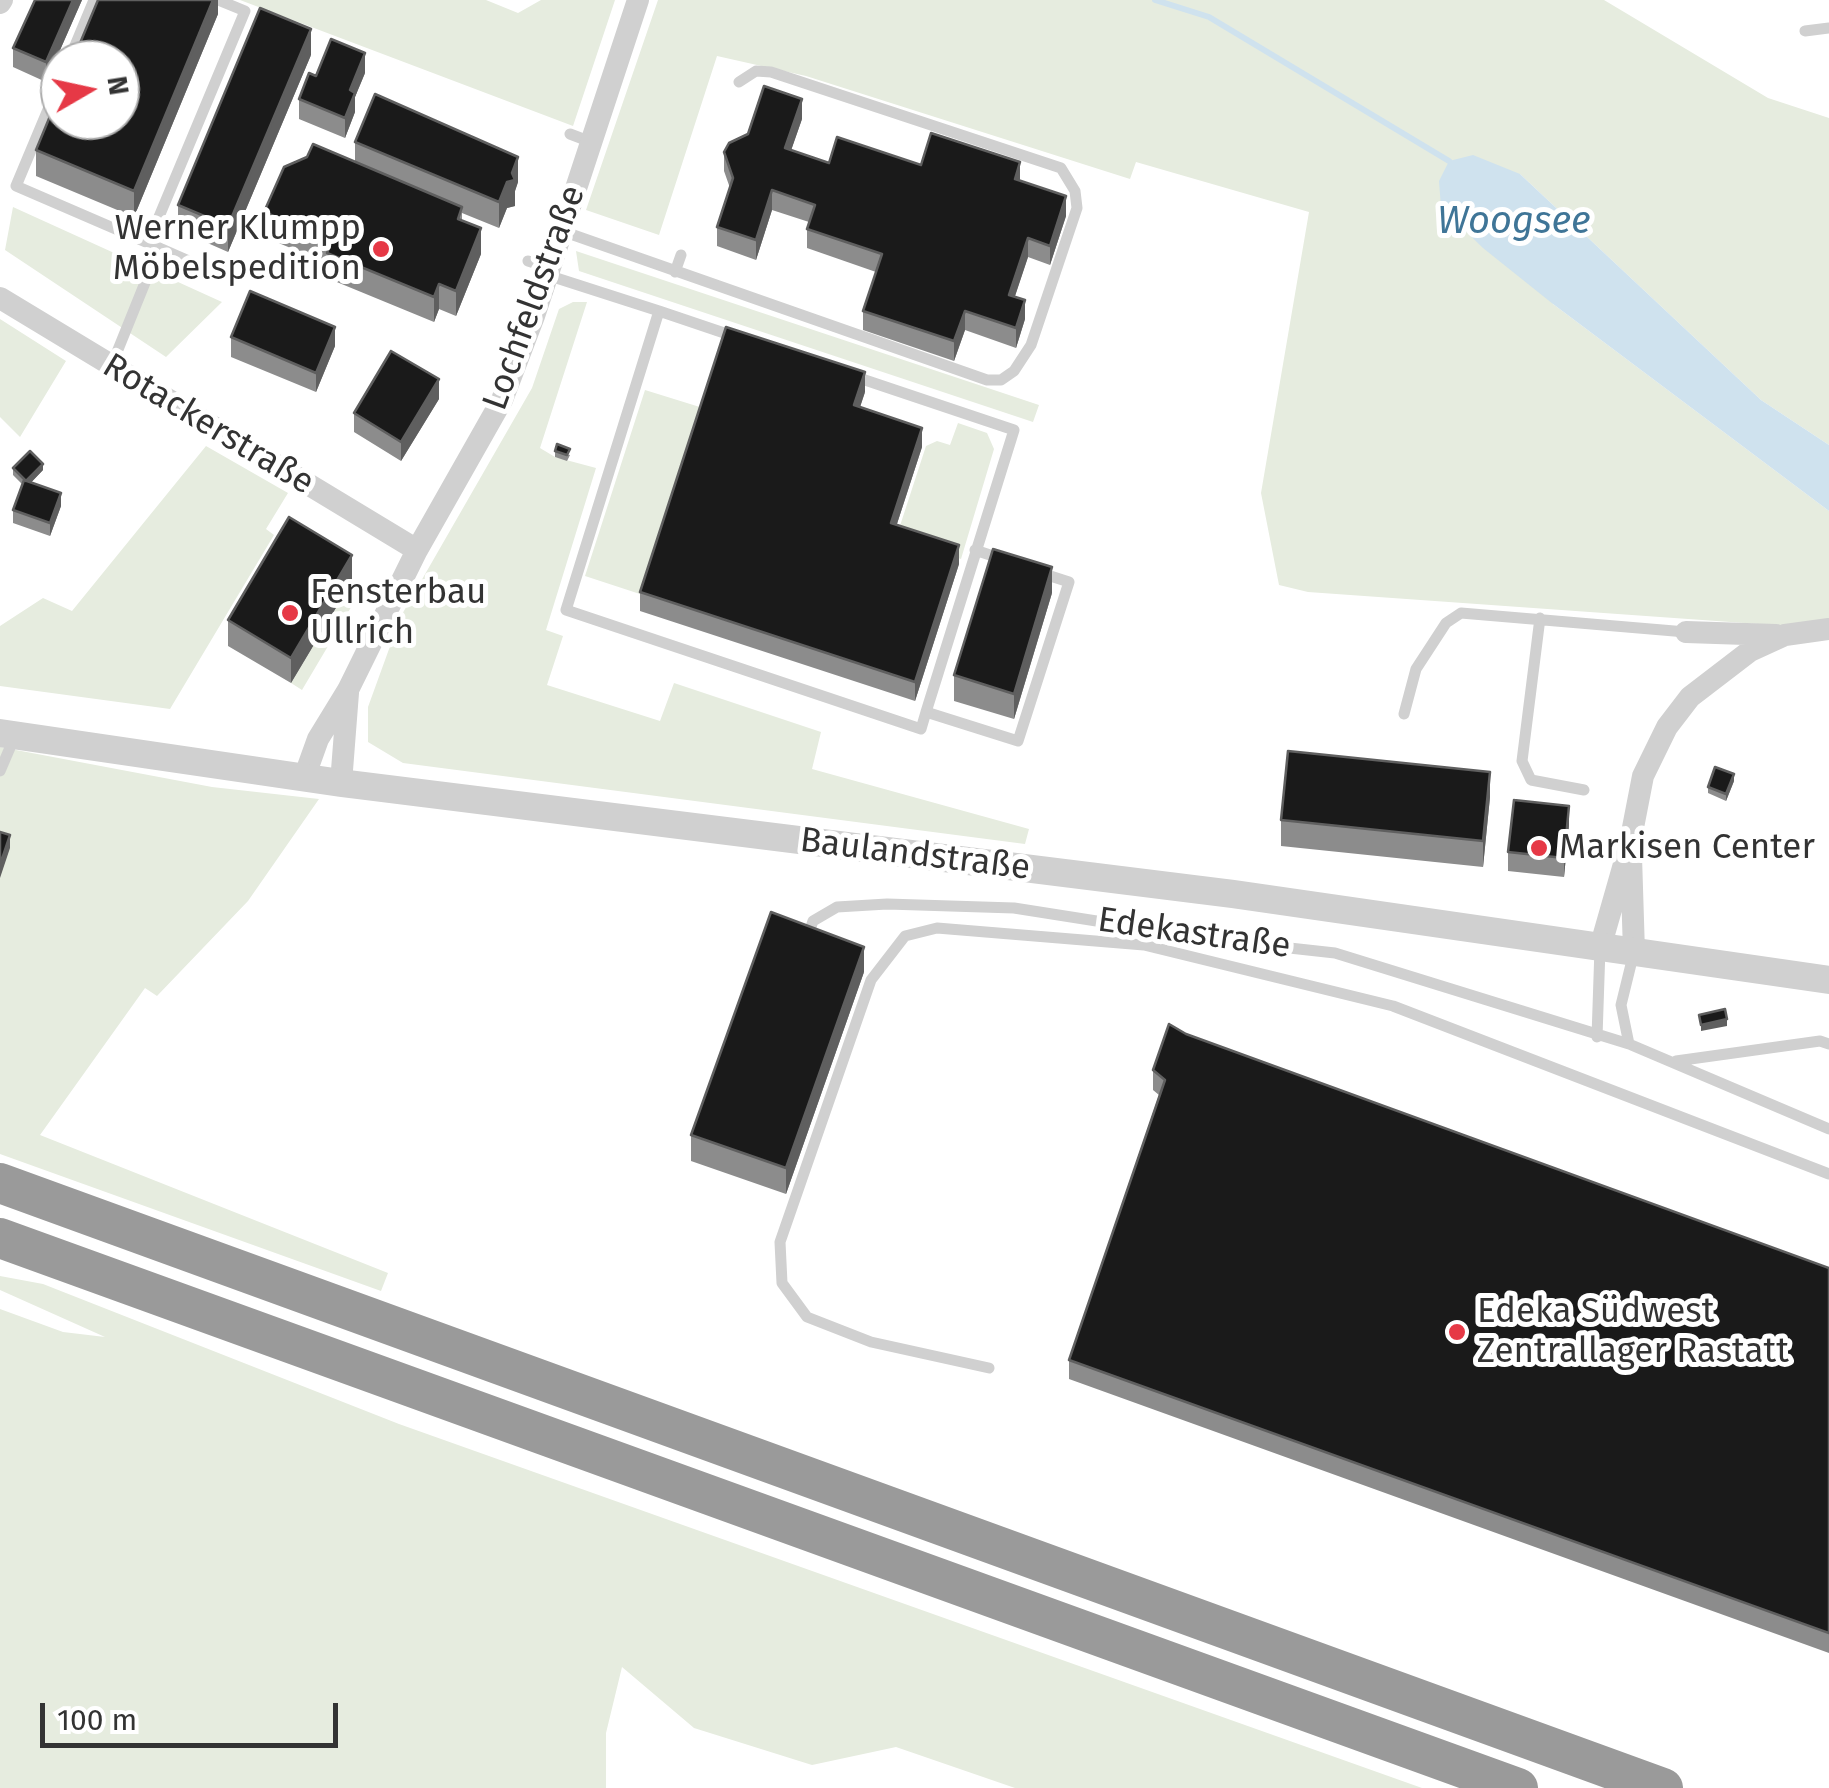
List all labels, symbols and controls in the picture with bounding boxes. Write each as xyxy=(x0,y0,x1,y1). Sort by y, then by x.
north arrow xyxy=(40,40,140,140)
text: N xyxy=(100,74,136,97)
street label: Lochfeldstraße xyxy=(475,180,595,416)
water label: Woogsee xyxy=(1437,199,1591,245)
place label: Werner Klumpp Möbelspedition xyxy=(113,208,361,290)
marker: Werner Klumpp Möbelspedition xyxy=(370,238,392,260)
street label: Rotackerstraße xyxy=(95,345,321,505)
place label: Fensterbau Ullrich xyxy=(310,572,486,654)
marker: Fensterbau Ullrich xyxy=(279,602,301,624)
street label: Baulandstraße xyxy=(798,820,1032,890)
place label: Markisen Center xyxy=(1559,827,1815,869)
marker: Markisen Center xyxy=(1528,837,1550,859)
street label: Edekastraße xyxy=(1095,900,1293,968)
place label: Edeka Südwest Zentrallager Rastatt xyxy=(1477,1291,1789,1373)
marker: Edeka Südwest Zentrallager Rastatt xyxy=(1446,1321,1468,1343)
scale bar xyxy=(45,1683,342,1745)
text: 100 m xyxy=(57,1702,137,1738)

